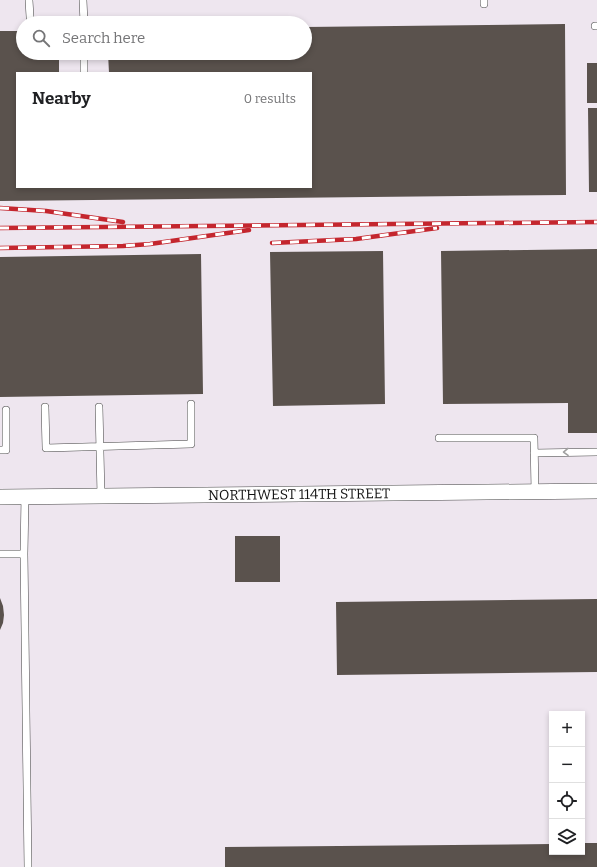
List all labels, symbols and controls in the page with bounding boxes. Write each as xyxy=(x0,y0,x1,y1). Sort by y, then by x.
search box xyxy=(16,16,312,60)
icon: search xyxy=(30,27,52,49)
text: Search here xyxy=(62,29,145,47)
text: Nearby xyxy=(32,88,91,109)
text: 0 results xyxy=(244,91,296,106)
one-way arrow xyxy=(563,448,569,457)
street label: NORTHWEST 114TH STREET xyxy=(208,485,390,503)
map controls xyxy=(549,711,585,855)
button: + xyxy=(549,711,585,747)
button: − xyxy=(549,747,585,783)
button: locate xyxy=(549,783,585,819)
button: layers xyxy=(549,819,585,855)

